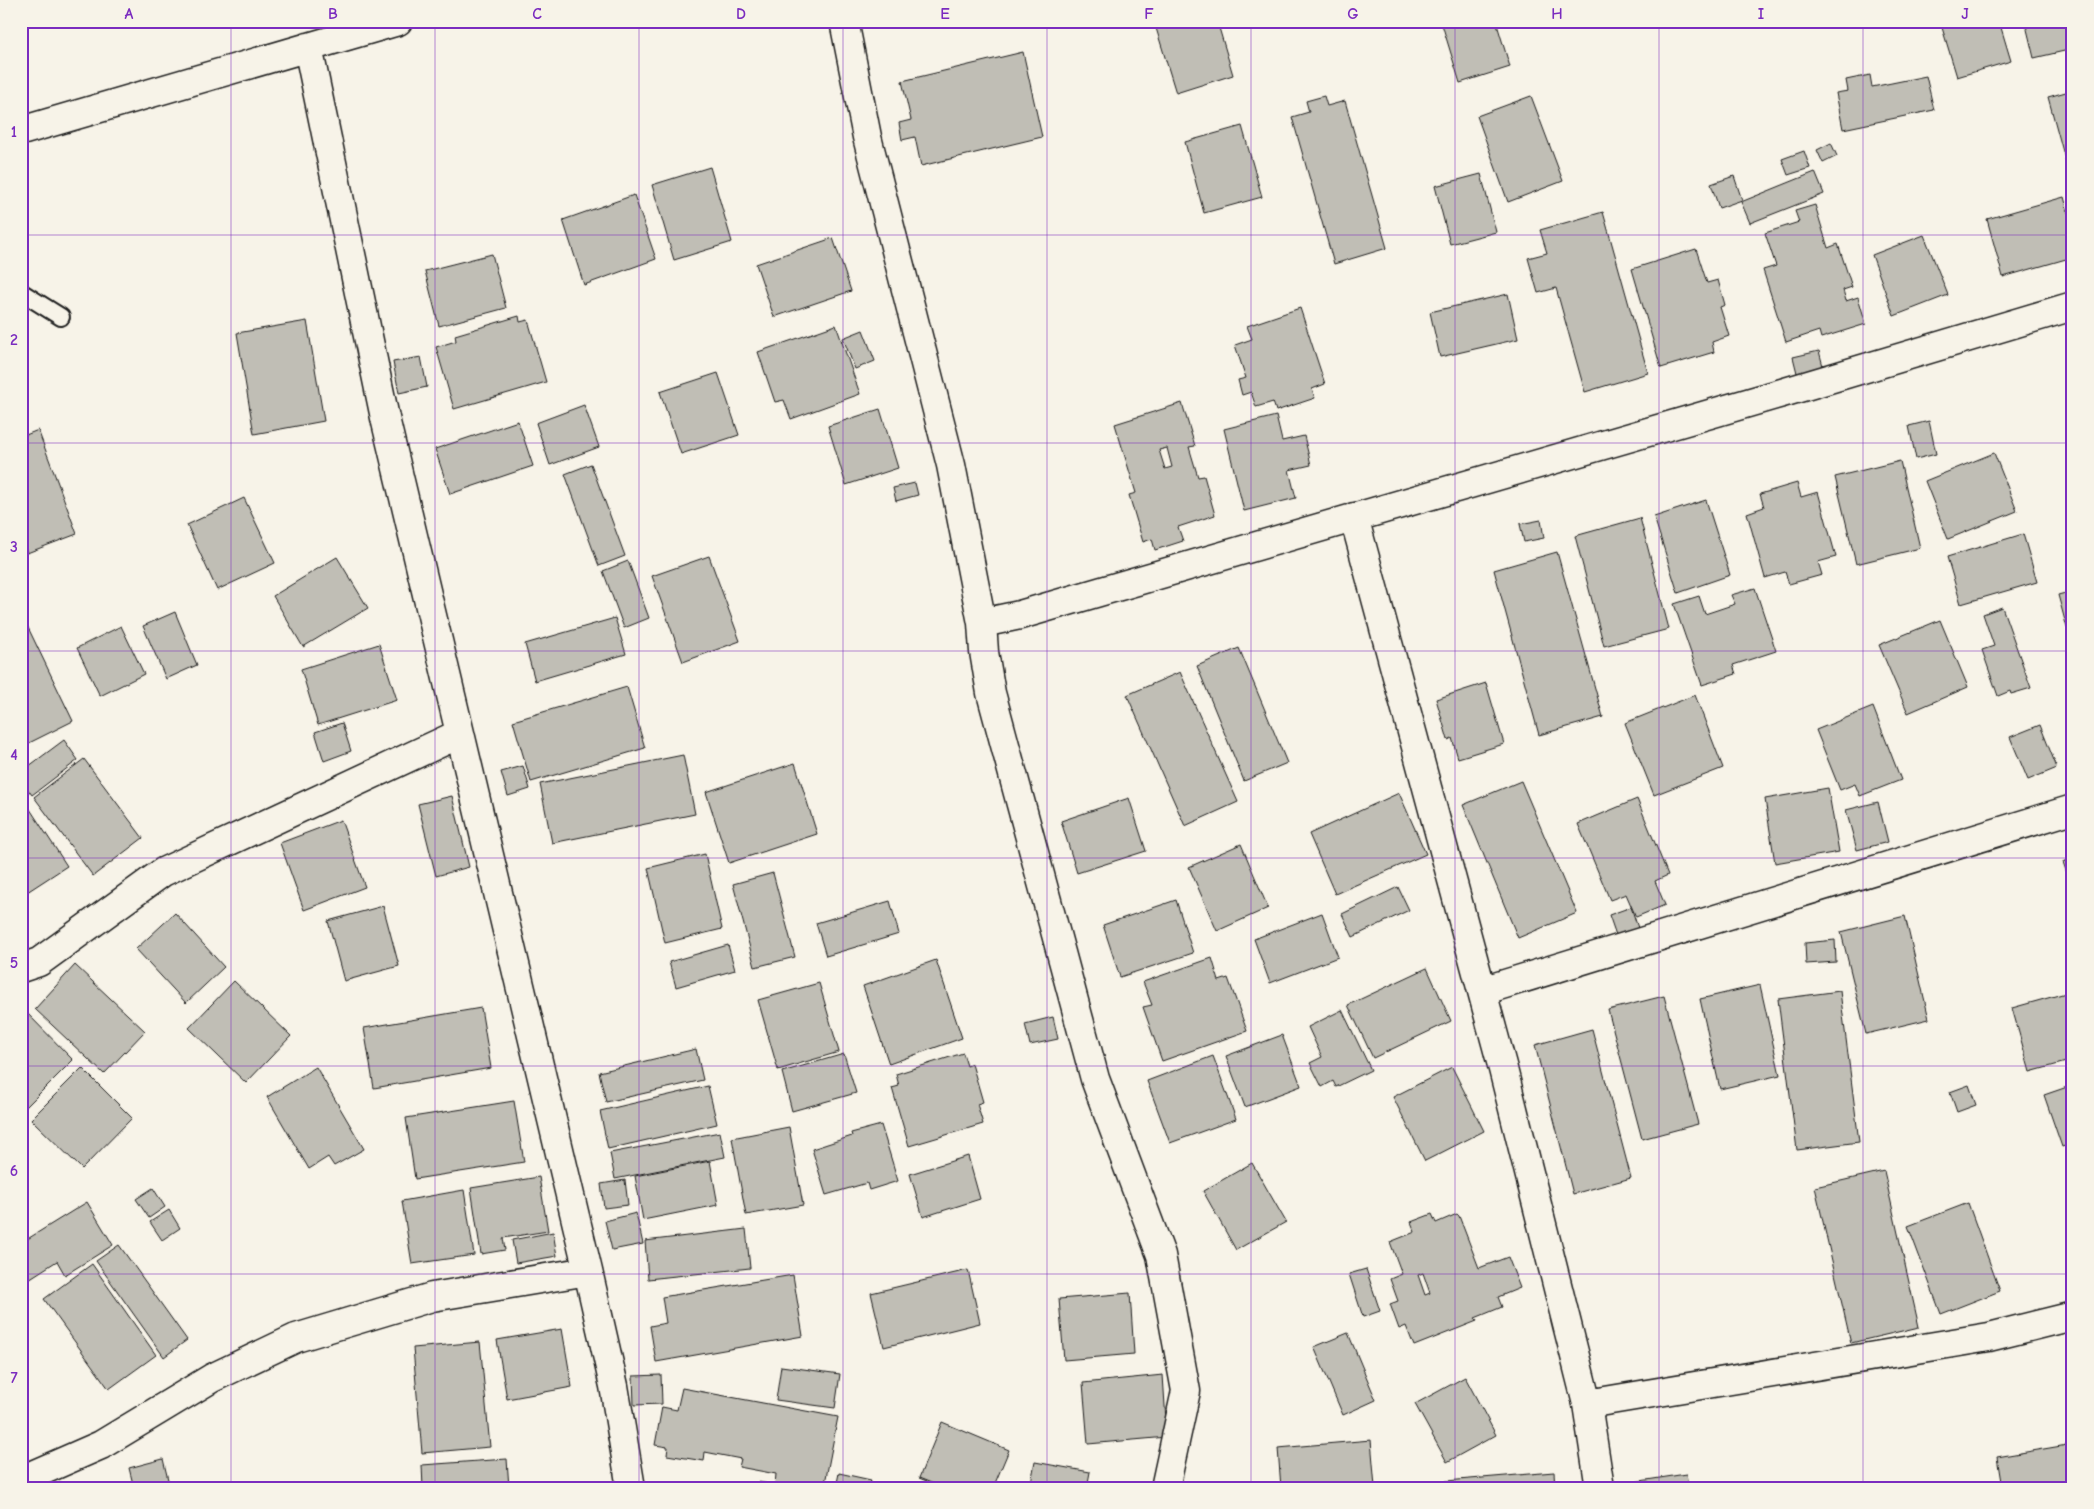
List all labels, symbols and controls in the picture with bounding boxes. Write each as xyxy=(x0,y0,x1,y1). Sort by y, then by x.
text: A xyxy=(125,5,134,23)
text: B xyxy=(328,5,338,23)
text: C xyxy=(532,5,542,23)
text: D xyxy=(736,5,746,23)
text: E xyxy=(940,5,950,23)
text: F xyxy=(1144,5,1154,23)
text: G xyxy=(1347,5,1359,23)
text: H xyxy=(1551,5,1563,23)
text: I xyxy=(1758,5,1764,23)
text: J xyxy=(1961,5,1969,23)
text: 1 xyxy=(11,123,17,141)
text: 2 xyxy=(10,331,18,349)
text: 3 xyxy=(10,538,18,556)
text: 4 xyxy=(10,746,18,764)
text: 5 xyxy=(10,954,18,972)
text: 6 xyxy=(10,1162,18,1180)
text: 7 xyxy=(10,1369,18,1387)

